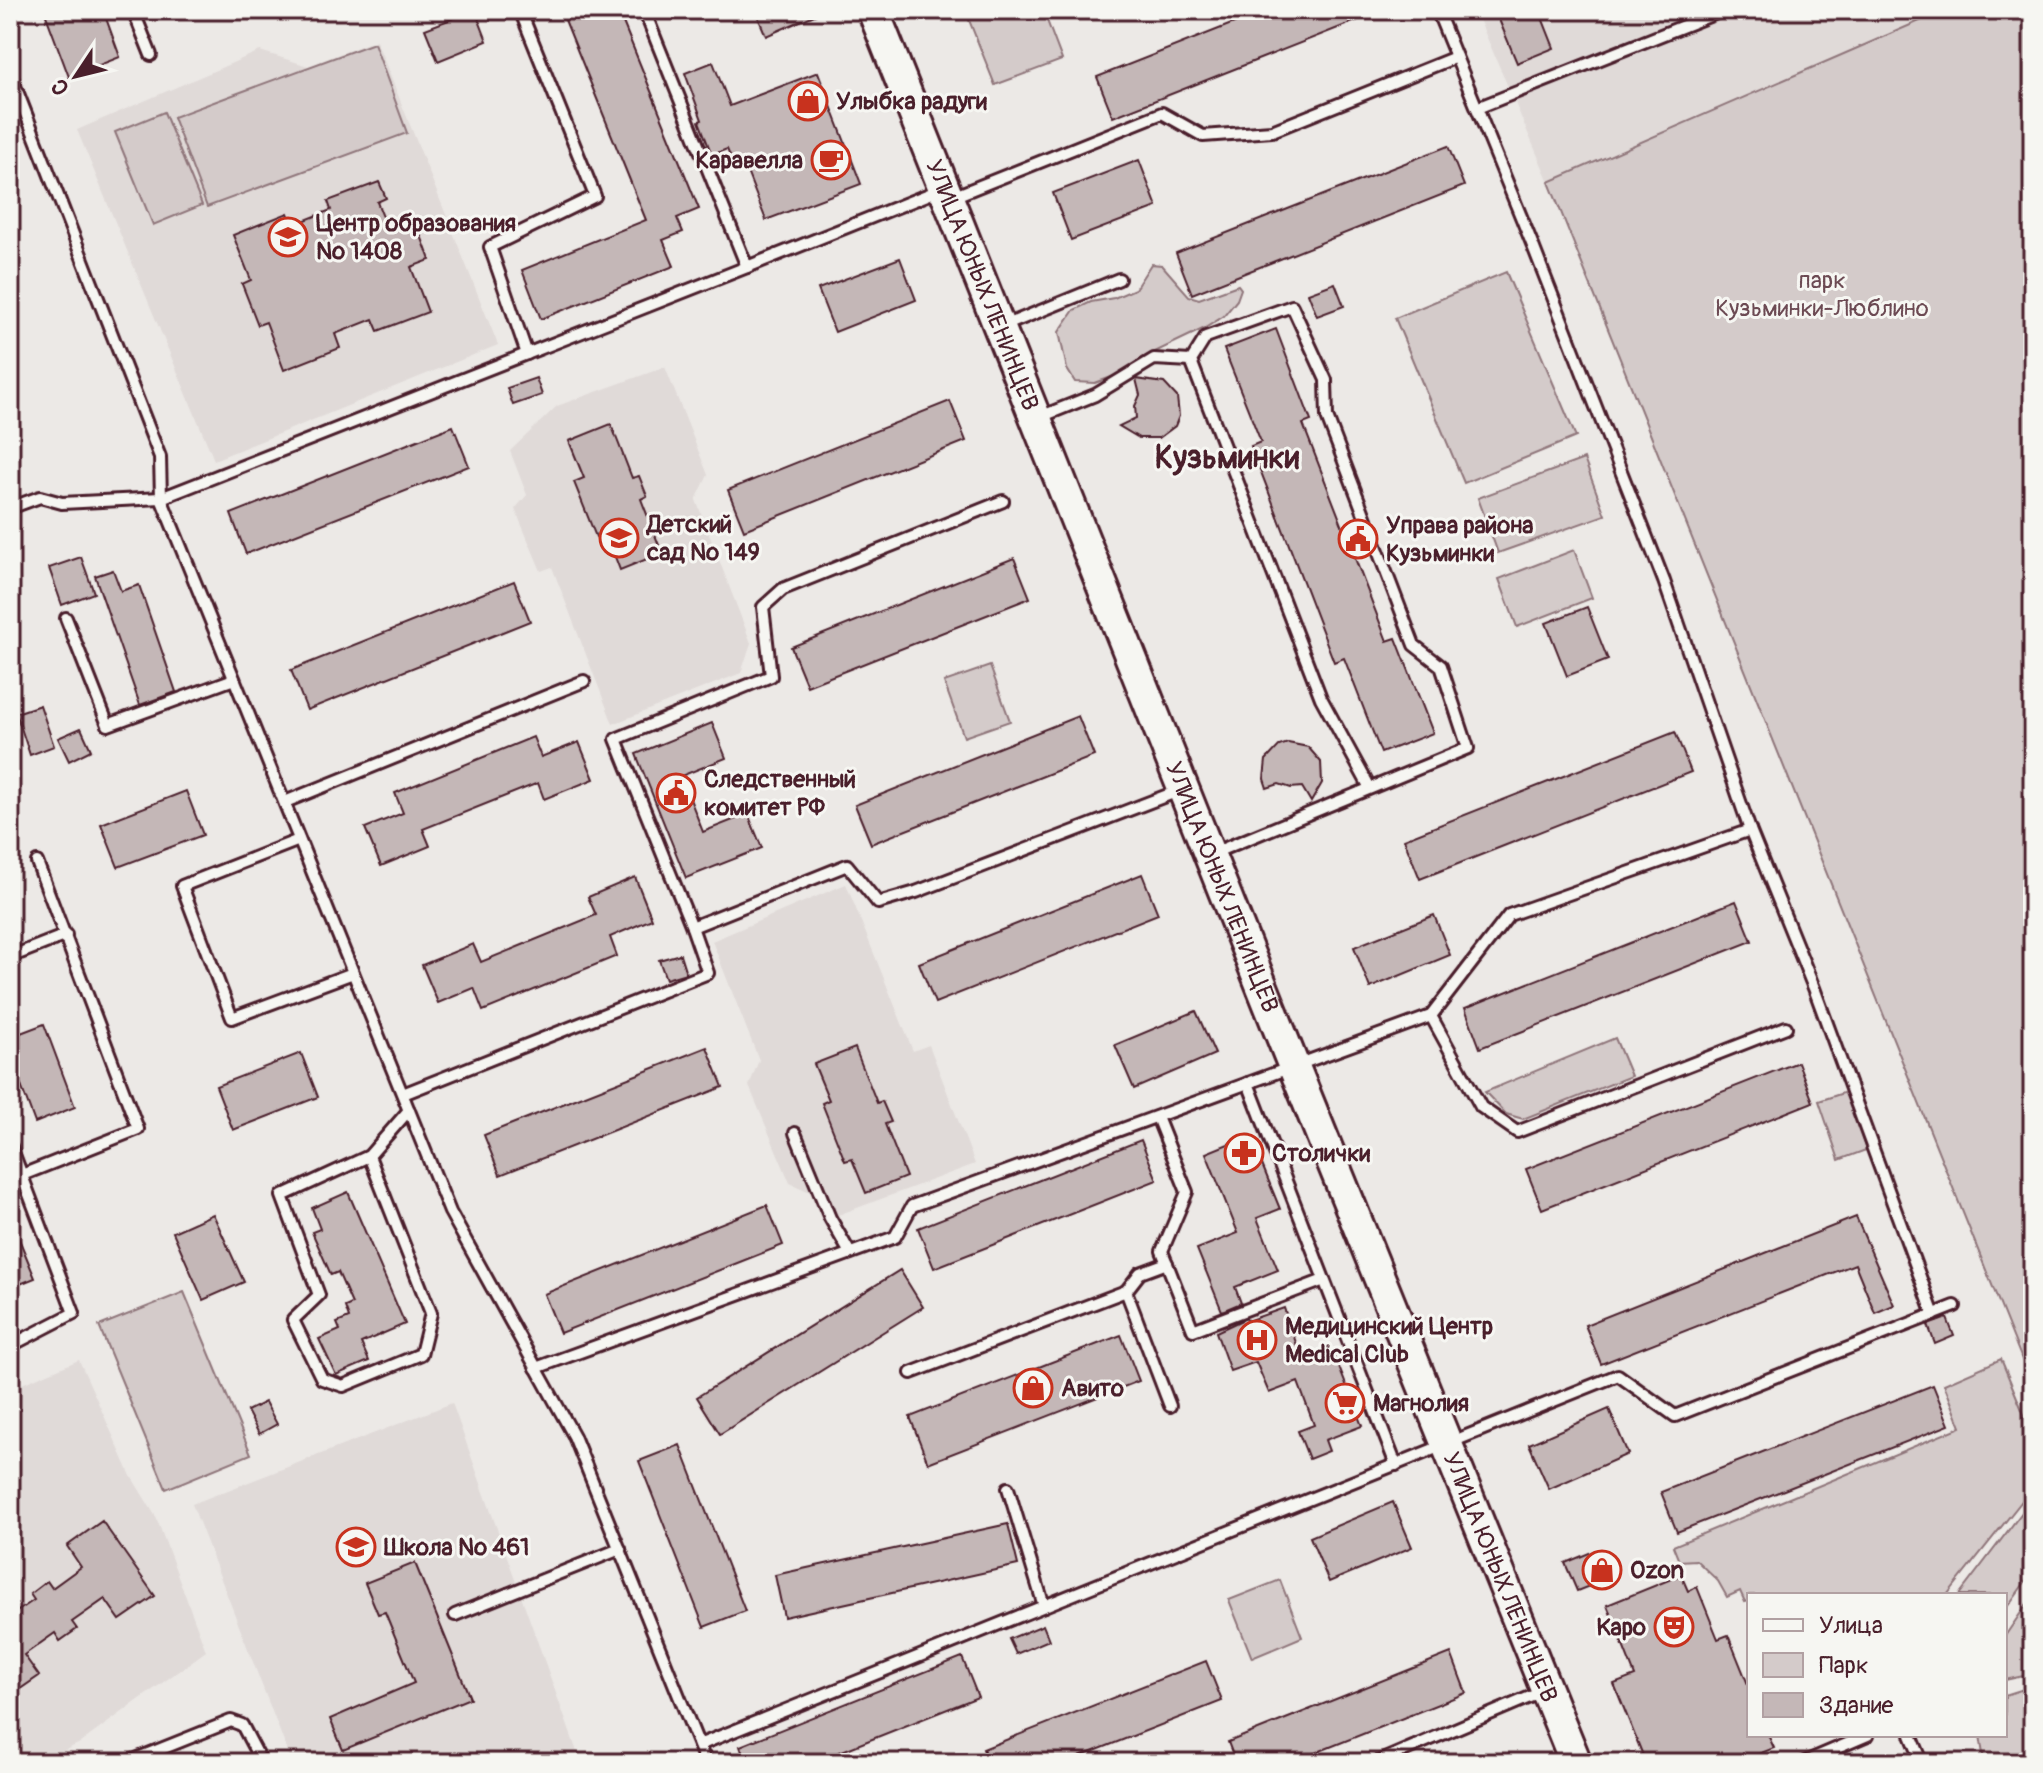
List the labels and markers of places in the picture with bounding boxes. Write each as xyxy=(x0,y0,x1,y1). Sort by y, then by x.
shop icon: Улыбка радуги xyxy=(787,80,829,122)
place label: Улыбка радуги xyxy=(836,87,987,116)
cafe icon: Каравелла xyxy=(810,139,852,181)
place label: Каравелла xyxy=(696,146,803,175)
place label: Центр образования № 1408 xyxy=(316,209,516,266)
school or university icon: Центр образования № 1408 xyxy=(267,216,309,258)
place label: Детский сад № 149 xyxy=(645,510,760,567)
place label: Управа района Кузьминки xyxy=(1386,511,1533,568)
school or university icon: Детский сад № 149 xyxy=(598,517,640,559)
public building icon: Управа района Кузьминки xyxy=(1337,518,1379,560)
place label: Следственный комитет РФ xyxy=(704,765,856,822)
public building icon: Следственный комитет РФ xyxy=(655,772,697,814)
pharmacy icon: Столички xyxy=(1223,1132,1265,1174)
place label: Столички xyxy=(1272,1139,1371,1168)
place label: Медицинский Центр Medical Club xyxy=(1285,1312,1493,1369)
hospital icon: Медицинский Центр Medical Club xyxy=(1236,1319,1278,1361)
shop icon: Авито xyxy=(1012,1367,1054,1409)
place label: Авито xyxy=(1061,1374,1124,1403)
supermarket icon: Магнолия xyxy=(1324,1382,1366,1424)
place label: Магнолия xyxy=(1373,1389,1469,1418)
school or university icon: Школа № 461 xyxy=(335,1526,377,1568)
place label: Школа № 461 xyxy=(383,1533,530,1562)
shop icon: Ozon xyxy=(1581,1549,1623,1591)
place label: Ozon xyxy=(1630,1556,1684,1585)
theatre icon: Kapo xyxy=(1653,1606,1695,1648)
place label: Kapo xyxy=(1596,1613,1646,1642)

